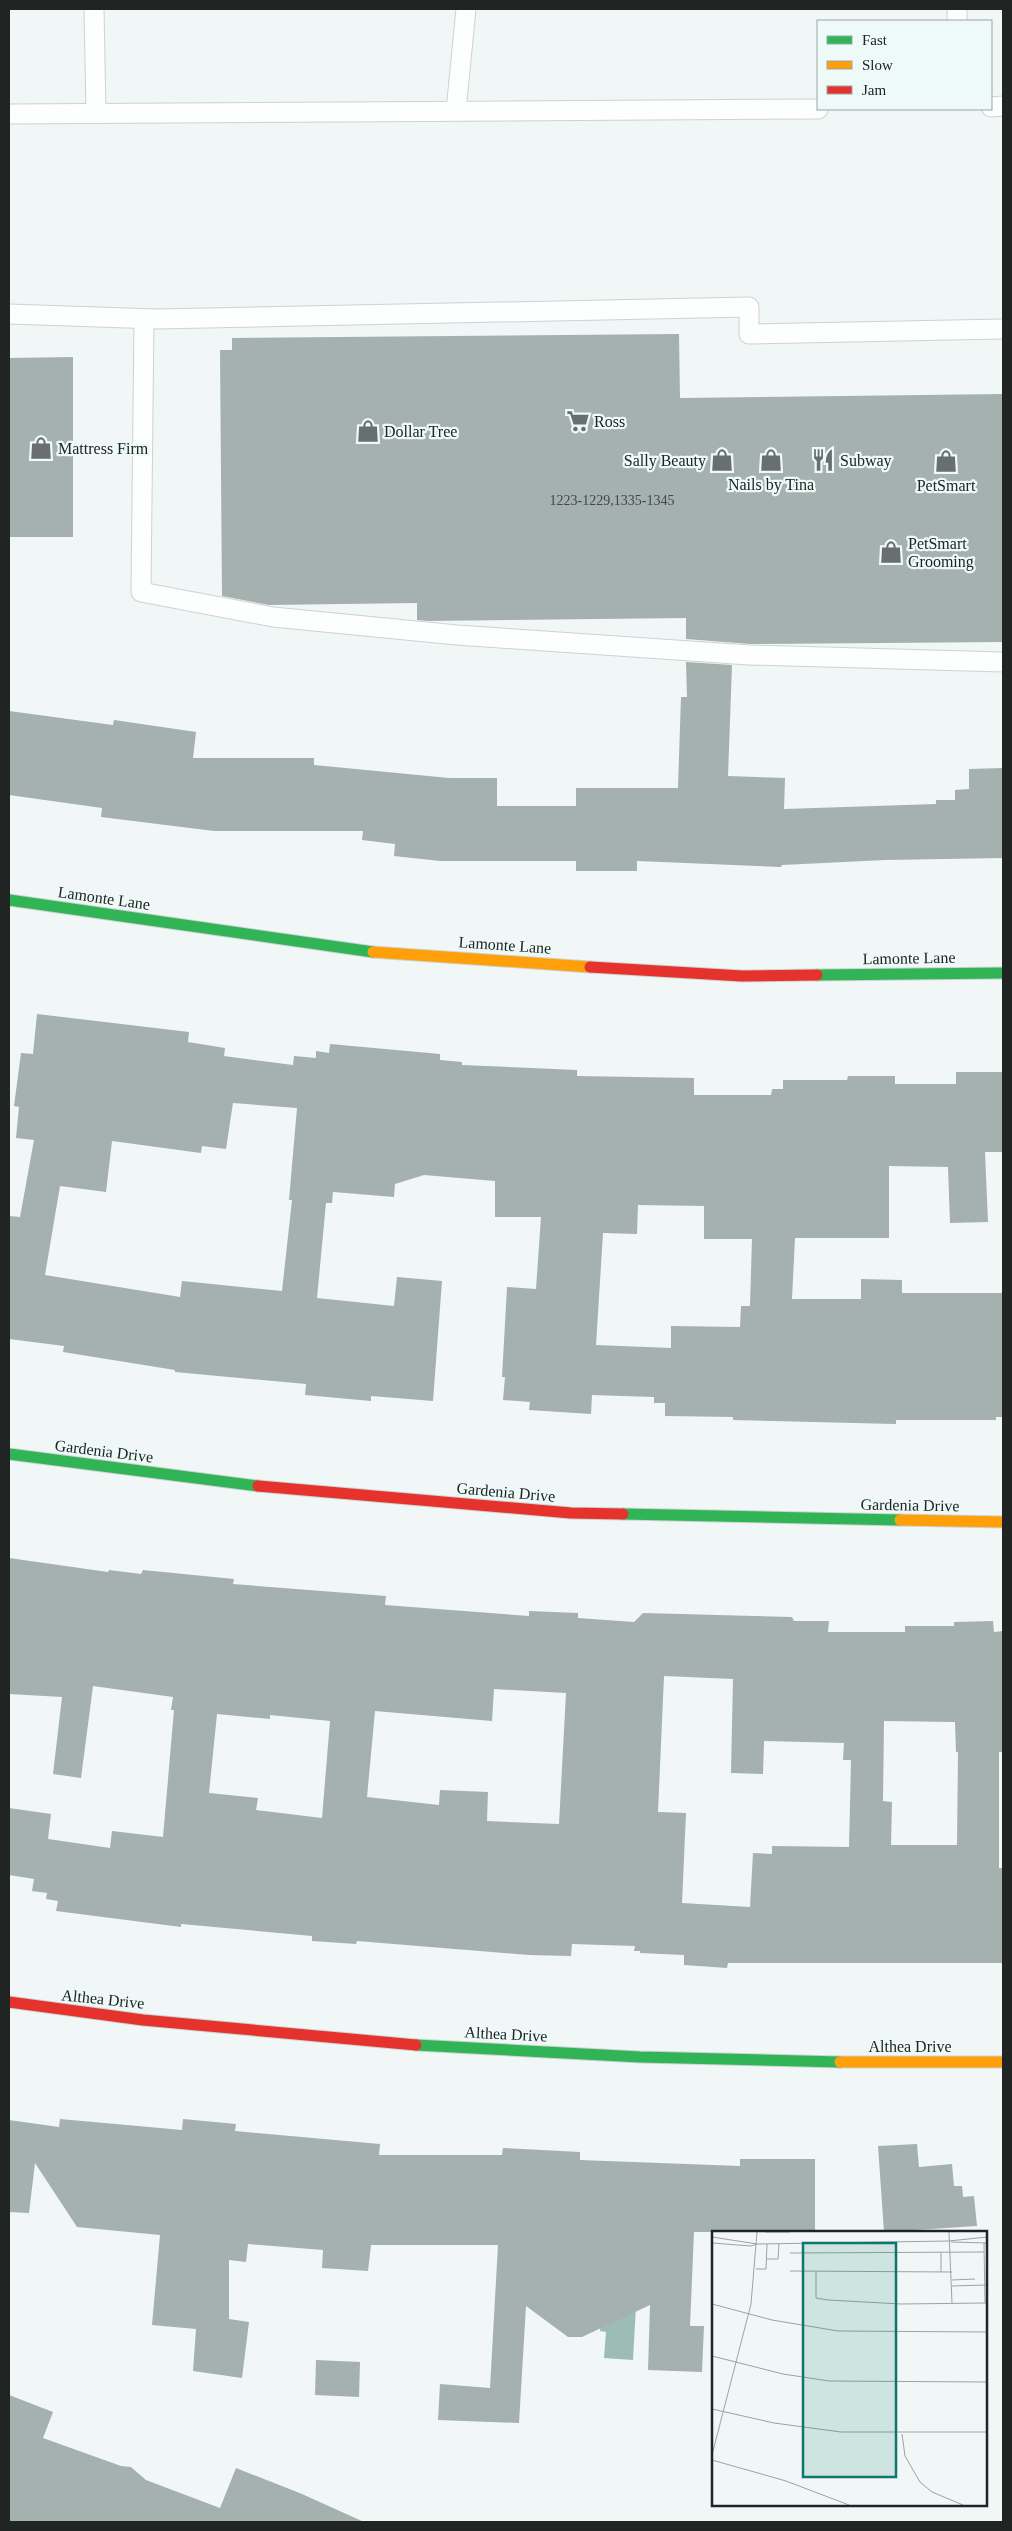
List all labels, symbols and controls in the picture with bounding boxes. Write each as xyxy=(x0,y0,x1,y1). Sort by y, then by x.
legend xyxy=(817,20,992,110)
text: Fast xyxy=(862,32,888,48)
text: Slow xyxy=(862,57,893,73)
text: Jam xyxy=(862,82,886,98)
supermarket icon: Ross xyxy=(565,408,591,434)
place label: Ross xyxy=(594,413,625,430)
shop icon: Dollar Tree xyxy=(355,418,381,444)
place label: Dollar Tree xyxy=(384,423,457,440)
shop icon: Mattress Firm xyxy=(28,435,54,461)
place label: Mattress Firm xyxy=(58,440,149,457)
shop icon: Sally Beauty xyxy=(709,447,735,473)
shop icon: Nails by Tina xyxy=(758,447,784,473)
restaurant icon: Subway xyxy=(810,447,836,473)
shop icon: PetSmart xyxy=(933,448,959,474)
place label: Sally Beauty xyxy=(624,452,706,470)
place label: Subway xyxy=(840,452,892,470)
place label: Nails by Tina xyxy=(728,476,814,494)
place label: PetSmart xyxy=(917,477,976,494)
house number: 1223-1229,1335-1345 xyxy=(550,493,674,508)
place label: PetSmart Grooming xyxy=(908,535,974,571)
shop icon: PetSmart Grooming xyxy=(878,539,904,565)
street label: Lamonte Lane xyxy=(57,883,151,913)
street label: Lamonte Lane xyxy=(458,933,552,957)
street label: Lamonte Lane xyxy=(862,949,956,967)
street label: Gardenia Drive xyxy=(54,1437,154,1465)
street label: Gardenia Drive xyxy=(456,1479,556,1505)
street label: Gardenia Drive xyxy=(860,1496,960,1514)
street label: Althea Drive xyxy=(61,1986,145,2012)
street label: Althea Drive xyxy=(464,2023,548,2045)
street label: Althea Drive xyxy=(868,2038,952,2055)
inset map xyxy=(712,2231,987,2506)

